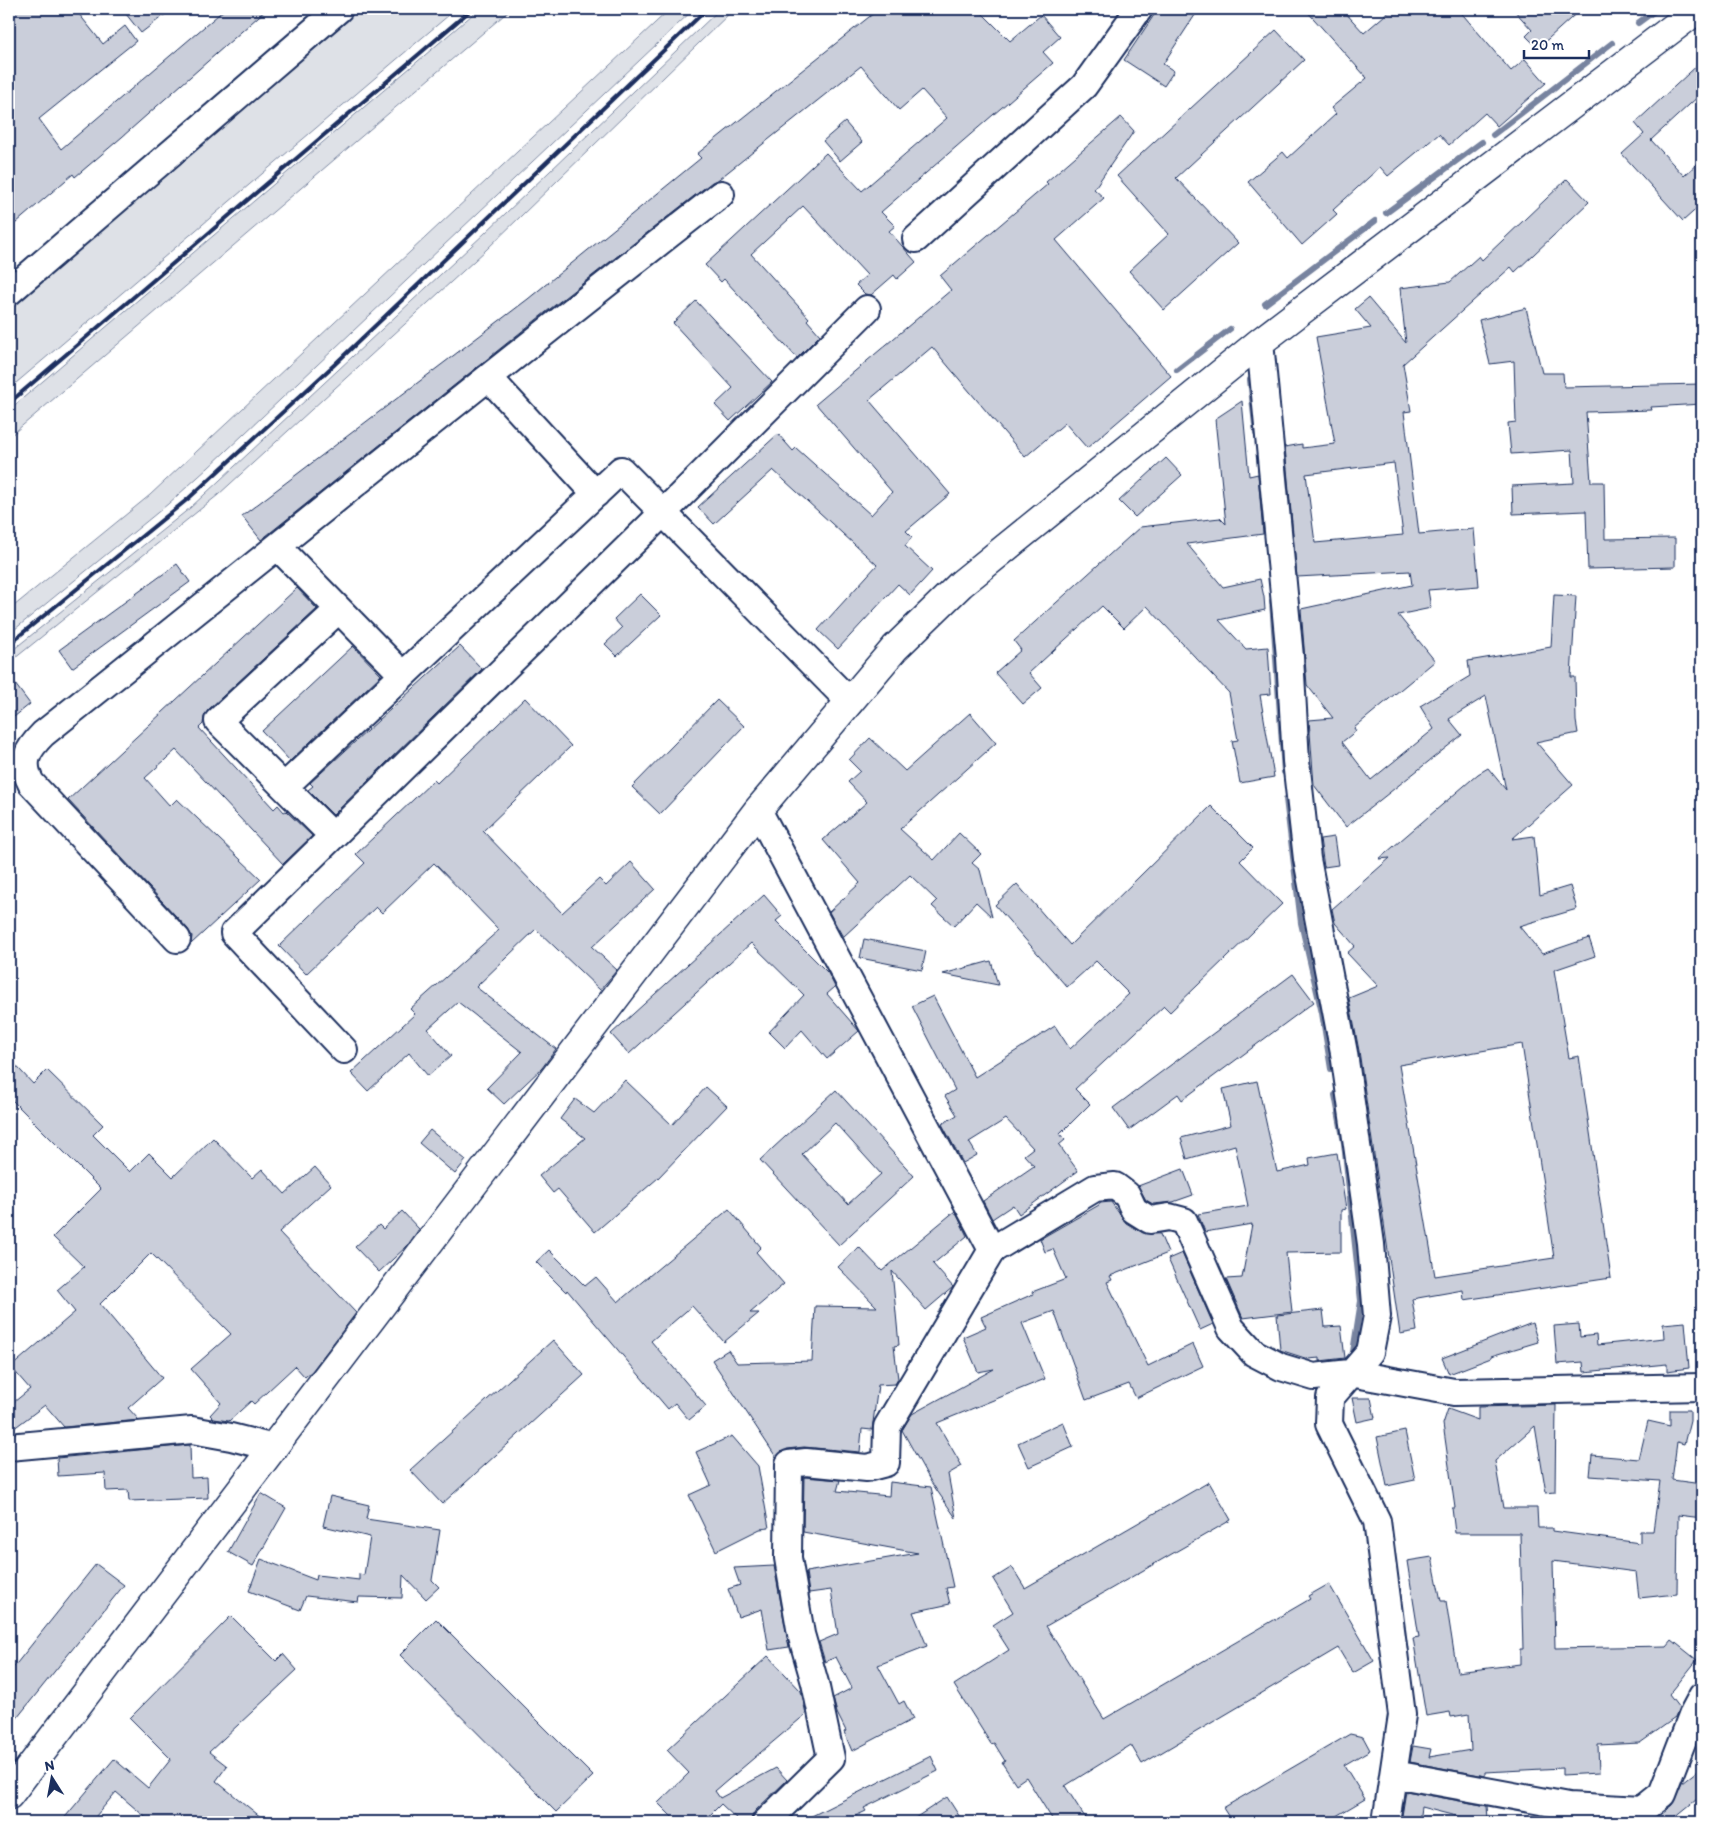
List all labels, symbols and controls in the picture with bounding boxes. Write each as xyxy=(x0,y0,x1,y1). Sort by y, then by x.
scale bar xyxy=(1524,28,1588,60)
text: 20 m xyxy=(1531,36,1565,54)
north arrow xyxy=(28,1754,78,1804)
text: N xyxy=(43,1756,56,1775)

